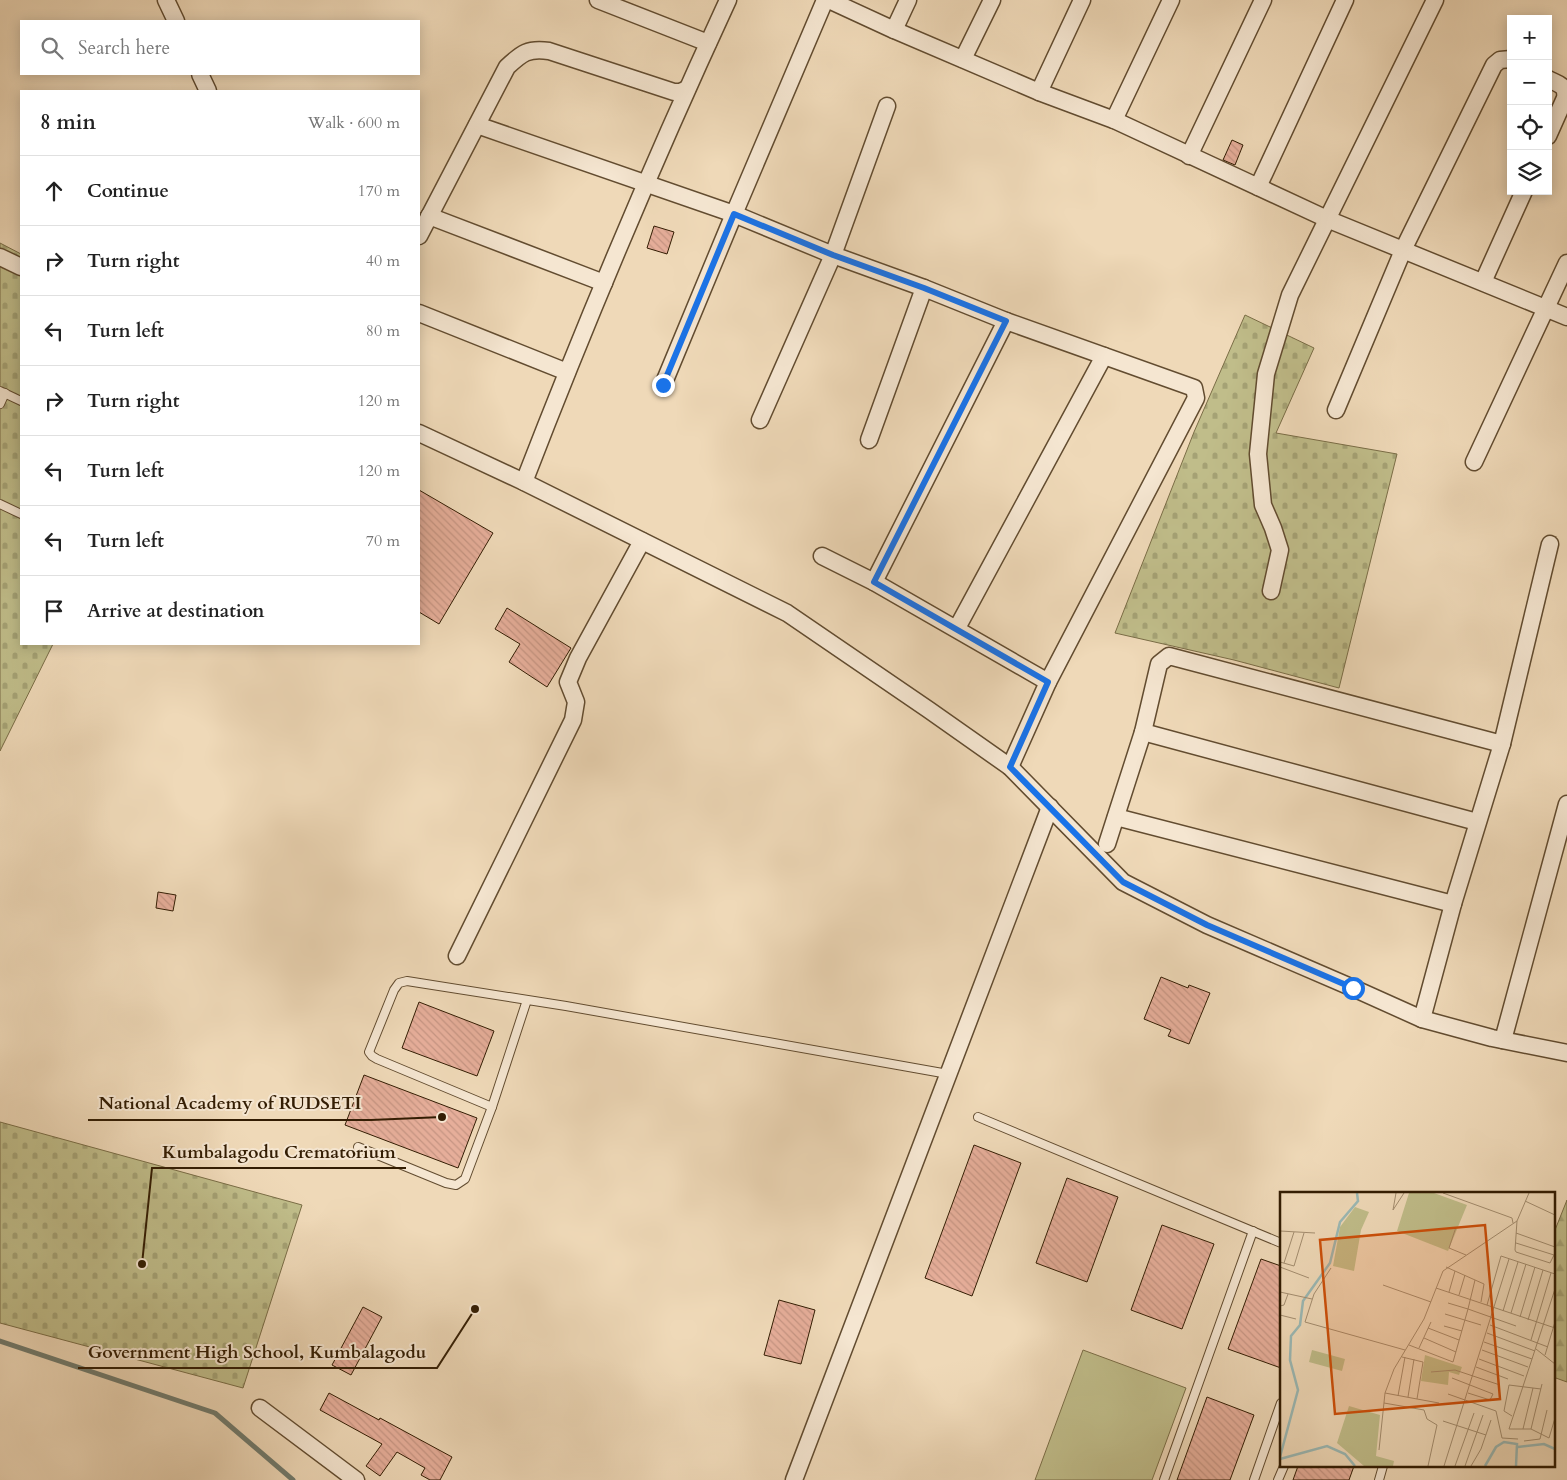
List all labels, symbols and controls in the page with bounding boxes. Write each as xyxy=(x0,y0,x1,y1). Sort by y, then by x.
map controls xyxy=(1507,15,1552,195)
button: + xyxy=(1507,15,1552,60)
search box xyxy=(20,20,420,75)
icon: search xyxy=(38,34,66,62)
text: Search here xyxy=(78,35,170,61)
button: − xyxy=(1507,60,1552,105)
button: locate xyxy=(1507,105,1552,150)
text: 8 min xyxy=(40,108,96,137)
text: Walk · 600 m xyxy=(308,112,400,134)
button: layers xyxy=(1507,150,1552,195)
icon: ahead xyxy=(40,177,68,205)
text: Continue xyxy=(87,178,169,204)
text: 170 m xyxy=(358,180,400,202)
icon: right xyxy=(40,247,68,275)
text: Turn right xyxy=(87,248,179,274)
text: 40 m xyxy=(366,250,400,272)
icon: left xyxy=(40,317,68,345)
text: Turn left xyxy=(87,318,164,344)
text: 80 m xyxy=(366,320,400,342)
route end xyxy=(652,374,675,397)
icon: right xyxy=(40,387,68,415)
text: Turn right xyxy=(87,388,179,414)
text: 120 m xyxy=(358,390,400,412)
icon: left xyxy=(40,457,68,485)
text: Turn left xyxy=(87,458,164,484)
text: 120 m xyxy=(358,460,400,482)
icon: left xyxy=(40,527,68,555)
text: Turn left xyxy=(87,528,164,554)
text: 70 m xyxy=(366,530,400,552)
icon: arrive xyxy=(40,597,68,625)
text: Arrive at destination xyxy=(87,598,264,624)
route start xyxy=(1342,977,1365,1000)
callout: National Academy of RUDSETI xyxy=(88,1087,371,1120)
text: National Academy of RUDSETI xyxy=(98,1091,362,1116)
callout: Kumbalagodu Crematorium xyxy=(152,1135,406,1168)
text: Kumbalagodu Crematorium xyxy=(162,1140,396,1165)
inset map xyxy=(1280,1192,1554,1468)
callout: Government High School, Kumbalagodu xyxy=(78,1335,437,1368)
text: Government High School, Kumbalagodu xyxy=(88,1340,427,1365)

